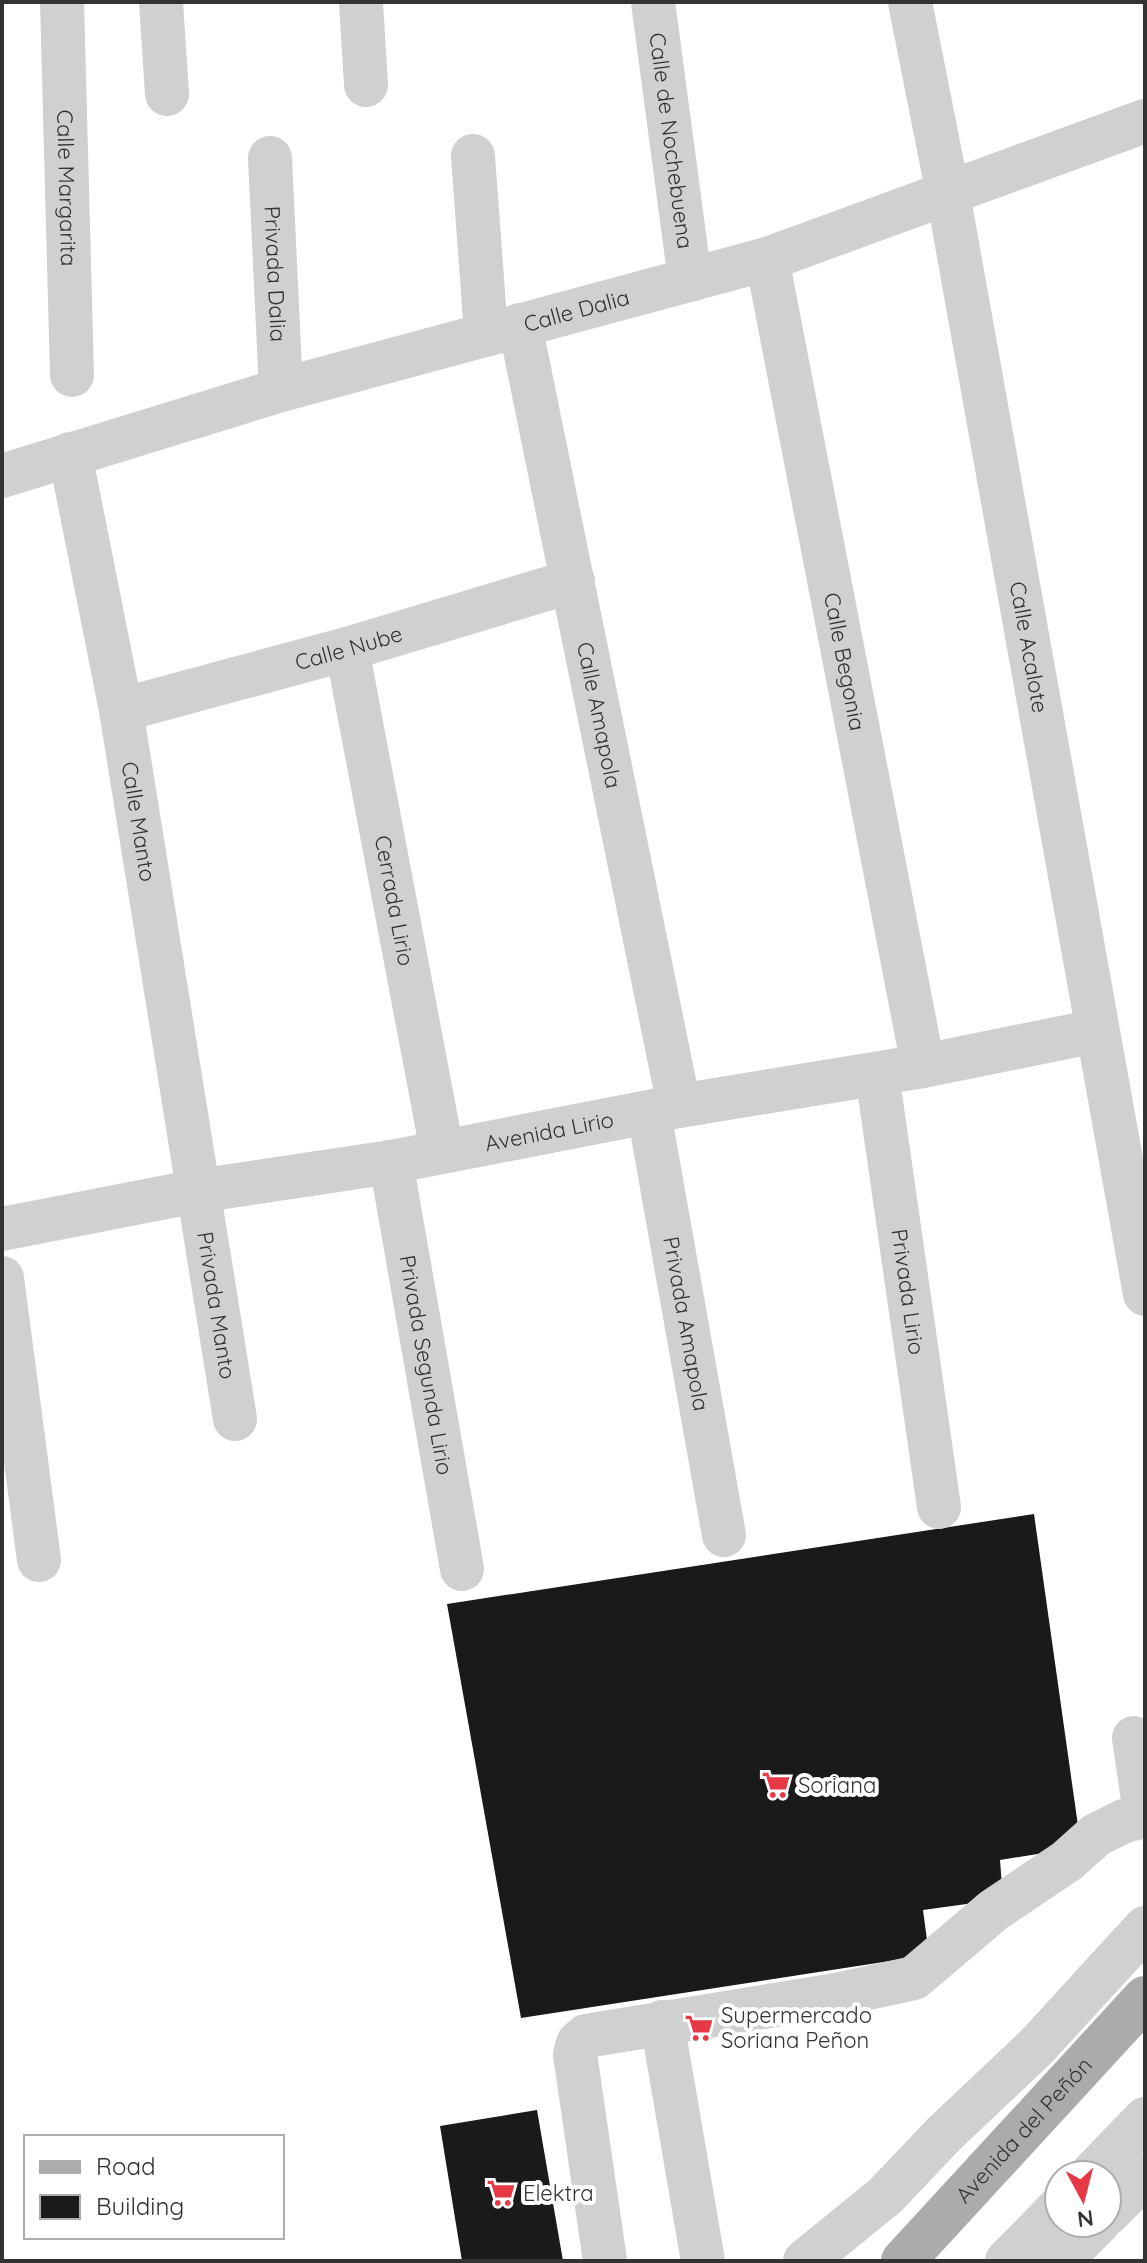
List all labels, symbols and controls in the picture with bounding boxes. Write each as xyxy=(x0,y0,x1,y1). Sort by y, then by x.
street label: Calle de Nochebuena xyxy=(643,31,700,251)
street label: Calle Margarita xyxy=(51,109,83,267)
street label: Privada Dalia xyxy=(258,205,293,343)
street label: Calle Dalia xyxy=(521,283,632,338)
street label: Calle Acalote xyxy=(1004,579,1055,715)
street label: Calle Begonia xyxy=(818,590,872,733)
street label: Calle Nube xyxy=(292,619,406,676)
street label: Calle Amapola xyxy=(571,639,628,791)
street label: Calle Manto xyxy=(116,760,162,883)
street label: Cerrada Lirio xyxy=(369,833,421,968)
street label: Avenida Lirio xyxy=(482,1105,616,1157)
street label: Privada Lirio xyxy=(885,1227,931,1357)
street label: Privada Manto xyxy=(191,1230,242,1381)
street label: Privada Amapola xyxy=(657,1234,716,1413)
street label: Privada Segunda Lirio xyxy=(393,1253,459,1477)
supermarket icon: Soriana xyxy=(761,1770,791,1800)
place label: Soriana xyxy=(798,1771,876,1799)
place label: Supermercado Soriana Peñon xyxy=(721,2001,872,2054)
supermarket icon: Supermercado Soriana Peñon xyxy=(684,2013,714,2043)
street label: Avenida del Peñón xyxy=(949,2051,1098,2209)
legend xyxy=(24,2135,284,2239)
text: Road xyxy=(96,2151,156,2181)
north arrow xyxy=(1043,2159,1123,2239)
supermarket icon: Elektra xyxy=(486,2178,516,2208)
place label: Elektra xyxy=(523,2179,594,2207)
text: Building xyxy=(96,2191,184,2221)
text: N xyxy=(1076,2204,1095,2234)

